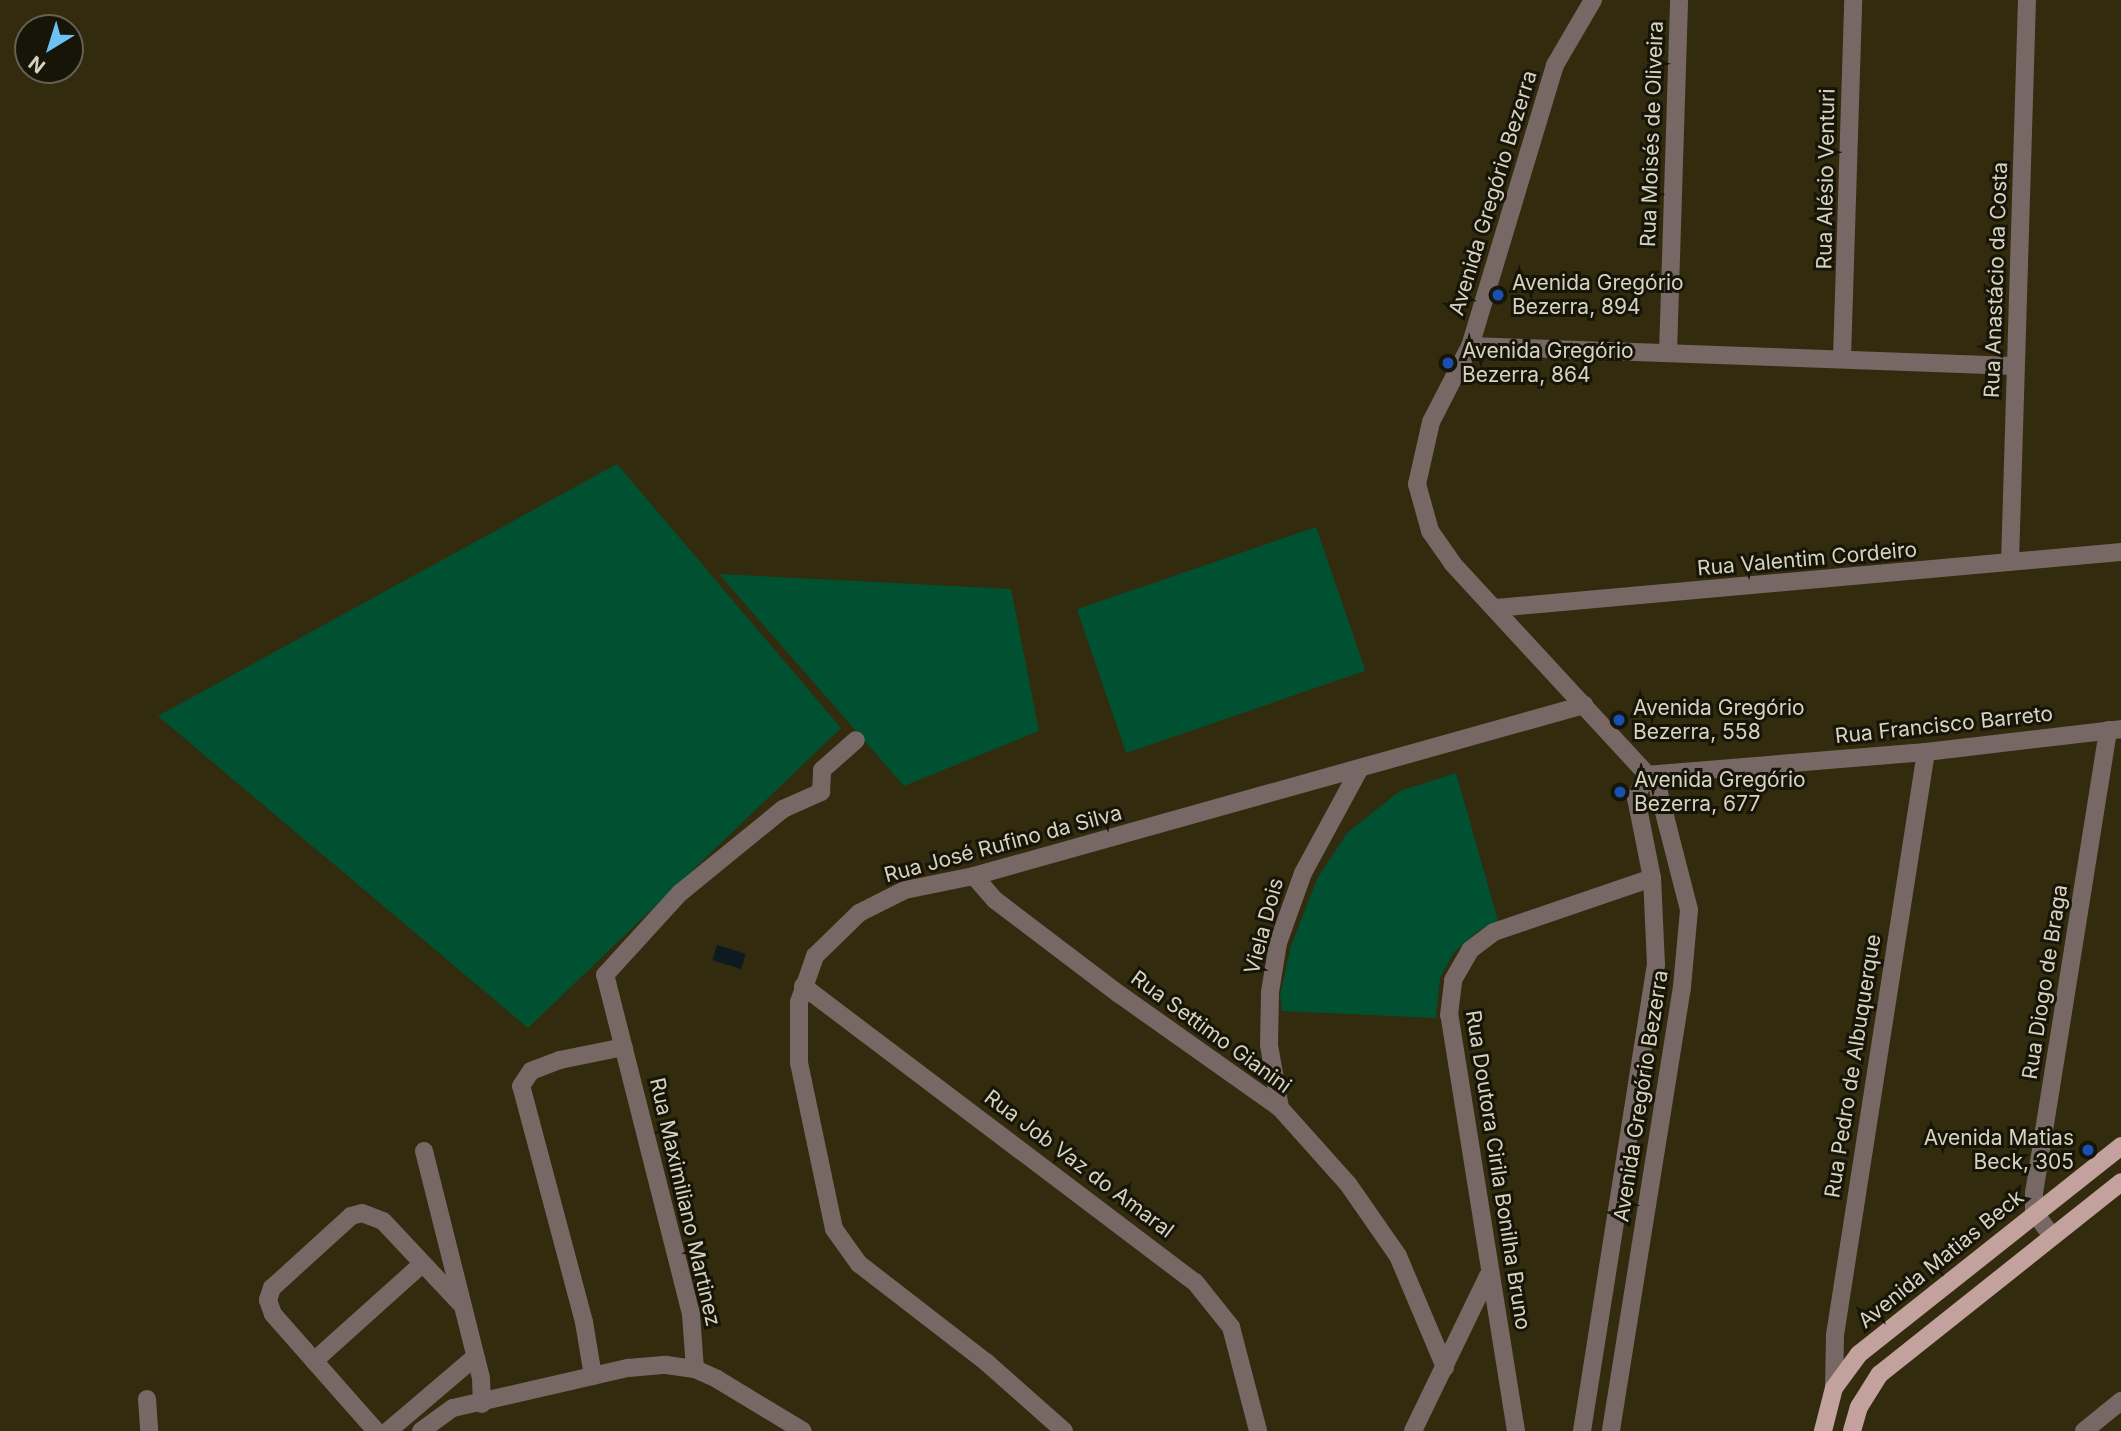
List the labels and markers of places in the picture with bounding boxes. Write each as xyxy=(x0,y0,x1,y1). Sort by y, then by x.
place label: Avenida Gregório Bezerra, 894 xyxy=(1512,270,1684,320)
marker: Avenida Gregório Bezerra, 894 xyxy=(1490,287,1506,303)
place label: Avenida Gregório Bezerra, 864 xyxy=(1462,338,1634,388)
marker: Avenida Gregório Bezerra, 864 xyxy=(1440,355,1456,371)
place label: Avenida Gregório Bezerra, 558 xyxy=(1633,695,1805,745)
marker: Avenida Gregório Bezerra, 558 xyxy=(1611,712,1627,728)
place label: Avenida Gregório Bezerra, 677 xyxy=(1634,767,1806,817)
marker: Avenida Gregório Bezerra, 677 xyxy=(1612,784,1628,800)
place label: Avenida Matias Beck, 305 xyxy=(1924,1125,2074,1175)
marker: Avenida Matias Beck, 305 xyxy=(2080,1142,2096,1158)

